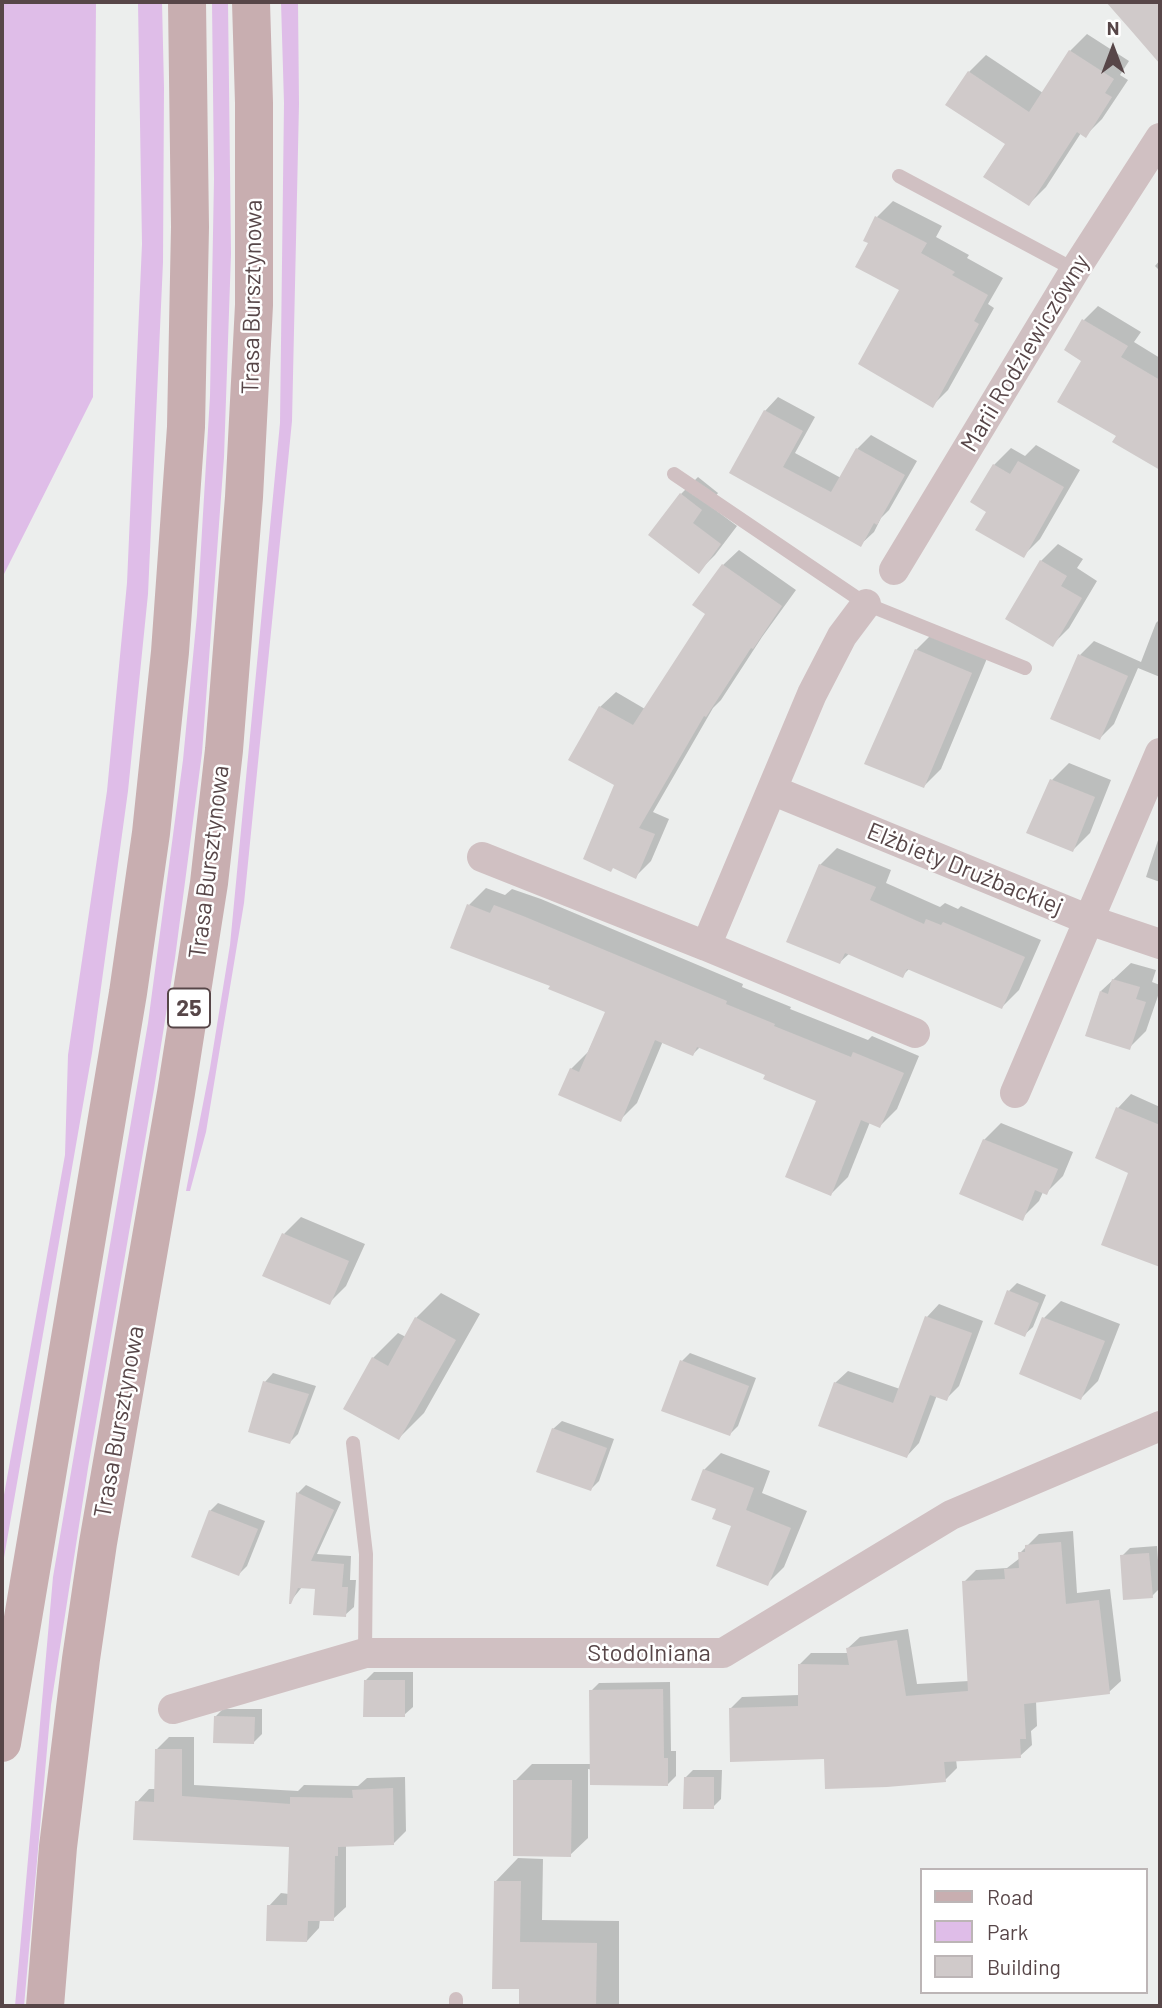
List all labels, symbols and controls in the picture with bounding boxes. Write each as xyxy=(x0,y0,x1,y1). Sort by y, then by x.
north arrow xyxy=(1078,14,1148,84)
text: N xyxy=(1107,16,1119,39)
street label: Trasa Bursztynowa xyxy=(236,199,268,395)
street label: Marii Rodziewiczówny xyxy=(955,249,1095,457)
street label: Trasa Bursztynowa xyxy=(183,764,235,960)
street label: Elżbiety Drużbackiej xyxy=(863,817,1067,921)
road number: 25 xyxy=(168,988,210,1028)
street label: Trasa Bursztynowa xyxy=(88,1324,150,1520)
street label: Stodolniana xyxy=(587,1639,711,1667)
legend xyxy=(920,1868,1148,1994)
text: Road xyxy=(987,1884,1033,1909)
text: Park xyxy=(987,1919,1028,1944)
text: Building xyxy=(987,1954,1061,1979)

